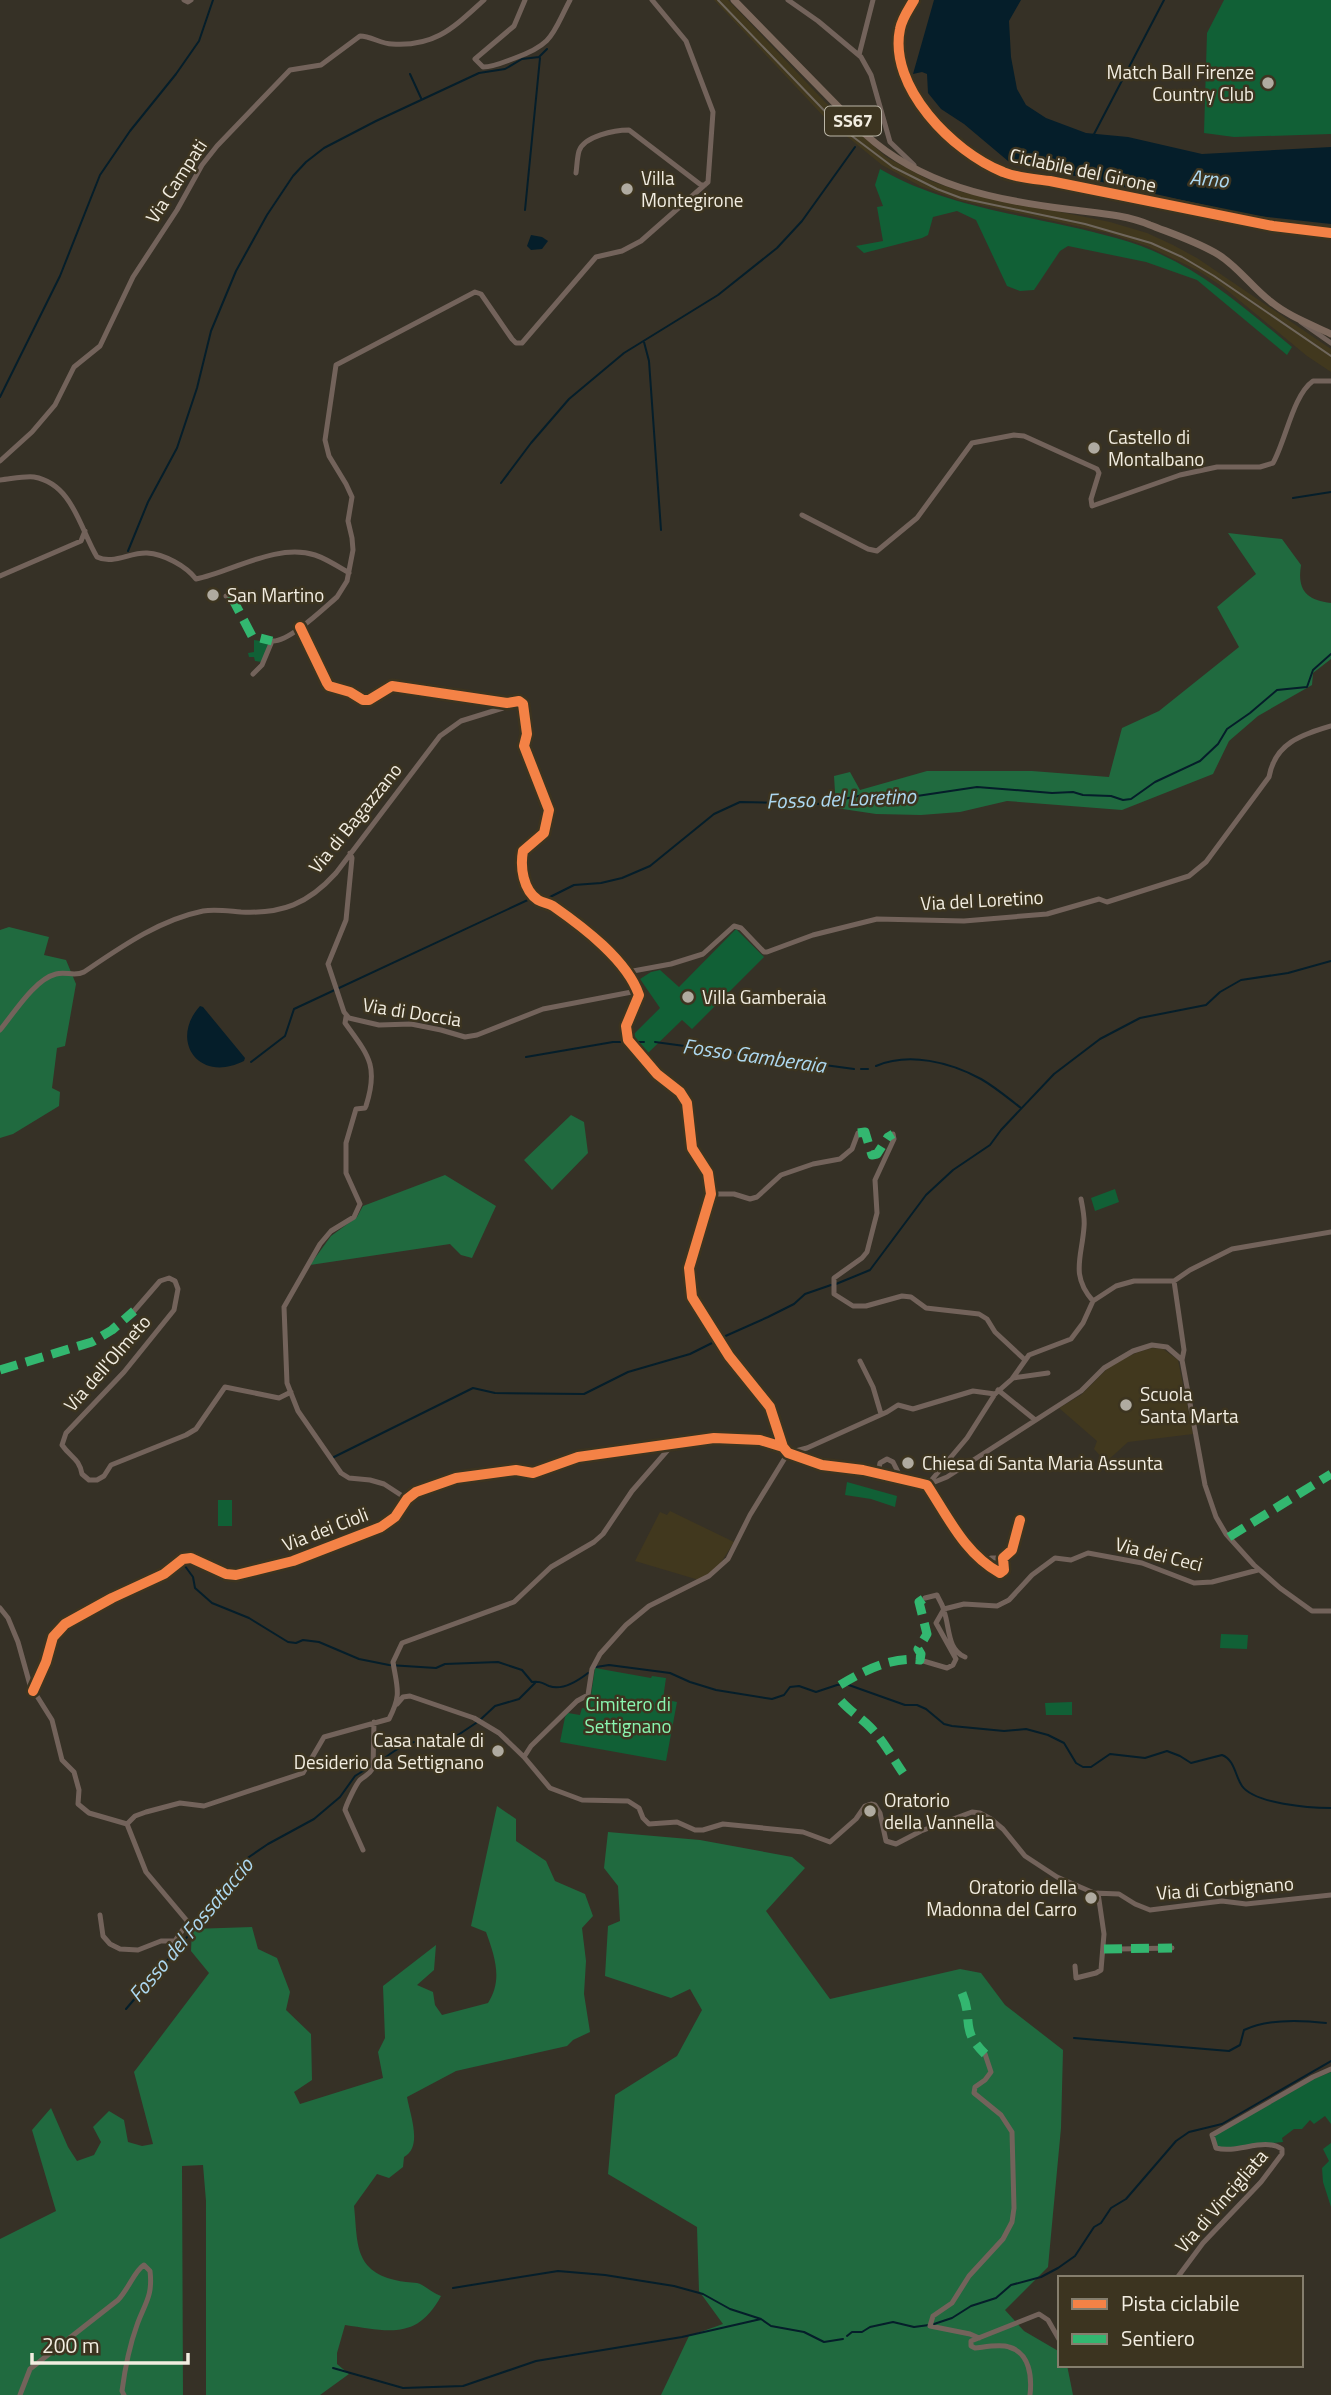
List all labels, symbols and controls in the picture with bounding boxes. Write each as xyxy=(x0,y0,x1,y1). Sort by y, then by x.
place label: Match Ball Firenze Country Club xyxy=(1106,57,1254,108)
marker: Match Ball Firenze Country Club xyxy=(1260,75,1276,91)
road number: SS67 xyxy=(825,106,881,136)
street label: Via Campati xyxy=(138,133,214,228)
street label: Ciclabile del Girone xyxy=(1007,140,1159,199)
water label: Arno xyxy=(1188,160,1231,196)
place label: Villa Montegirone xyxy=(641,163,743,214)
marker: Villa Montegirone xyxy=(619,181,635,197)
place label: Castello di Montalbano xyxy=(1108,422,1204,473)
marker: Castello di Montalbano xyxy=(1086,440,1102,456)
place label: San Martino xyxy=(227,580,324,609)
marker: San Martino xyxy=(205,587,221,603)
street label: Via di Bagazzano xyxy=(301,756,408,879)
water label: Fosso del Loretino xyxy=(766,779,917,817)
street label: Via del Loretino xyxy=(920,882,1044,917)
place label: Villa Gamberaia xyxy=(702,982,827,1011)
street label: Via di Doccia xyxy=(361,989,464,1034)
marker: Villa Gamberaia xyxy=(680,989,696,1005)
water label: Fosso Gamberaia xyxy=(681,1029,829,1081)
street label: Via dell'Olmeto xyxy=(56,1308,157,1418)
place label: Scuola Santa Marta xyxy=(1140,1379,1239,1430)
marker: Scuola Santa Marta xyxy=(1118,1397,1134,1413)
place label: Chiesa di Santa Maria Assunta xyxy=(922,1448,1163,1477)
marker: Chiesa di Santa Maria Assunta xyxy=(900,1455,916,1471)
street label: Via dei Cioli xyxy=(278,1499,372,1558)
street label: Via dei Ceci xyxy=(1112,1529,1206,1578)
park label: Cimitero di Settignano xyxy=(584,1689,672,1740)
place label: Casa natale di Desiderio da Settignano xyxy=(294,1725,484,1776)
marker: Casa natale di Desiderio da Settignano xyxy=(490,1743,506,1759)
place label: Oratorio della Vannella xyxy=(884,1785,995,1836)
marker: Oratorio della Vannella xyxy=(862,1803,878,1819)
water label: Fosso del Fossataccio xyxy=(120,1850,261,2009)
street label: Via di Corbignano xyxy=(1155,1868,1295,1907)
place label: Oratorio della Madonna del Carro xyxy=(926,1872,1077,1923)
marker: Oratorio della Madonna del Carro xyxy=(1083,1890,1099,1906)
street label: Via di Vincigliata xyxy=(1167,2142,1274,2259)
legend xyxy=(1058,2276,1303,2367)
text: Pista ciclabile xyxy=(1121,2287,1240,2319)
scale bar xyxy=(32,2322,187,2366)
text: Sentiero xyxy=(1121,2322,1195,2354)
text: 200 m xyxy=(42,2329,99,2361)

